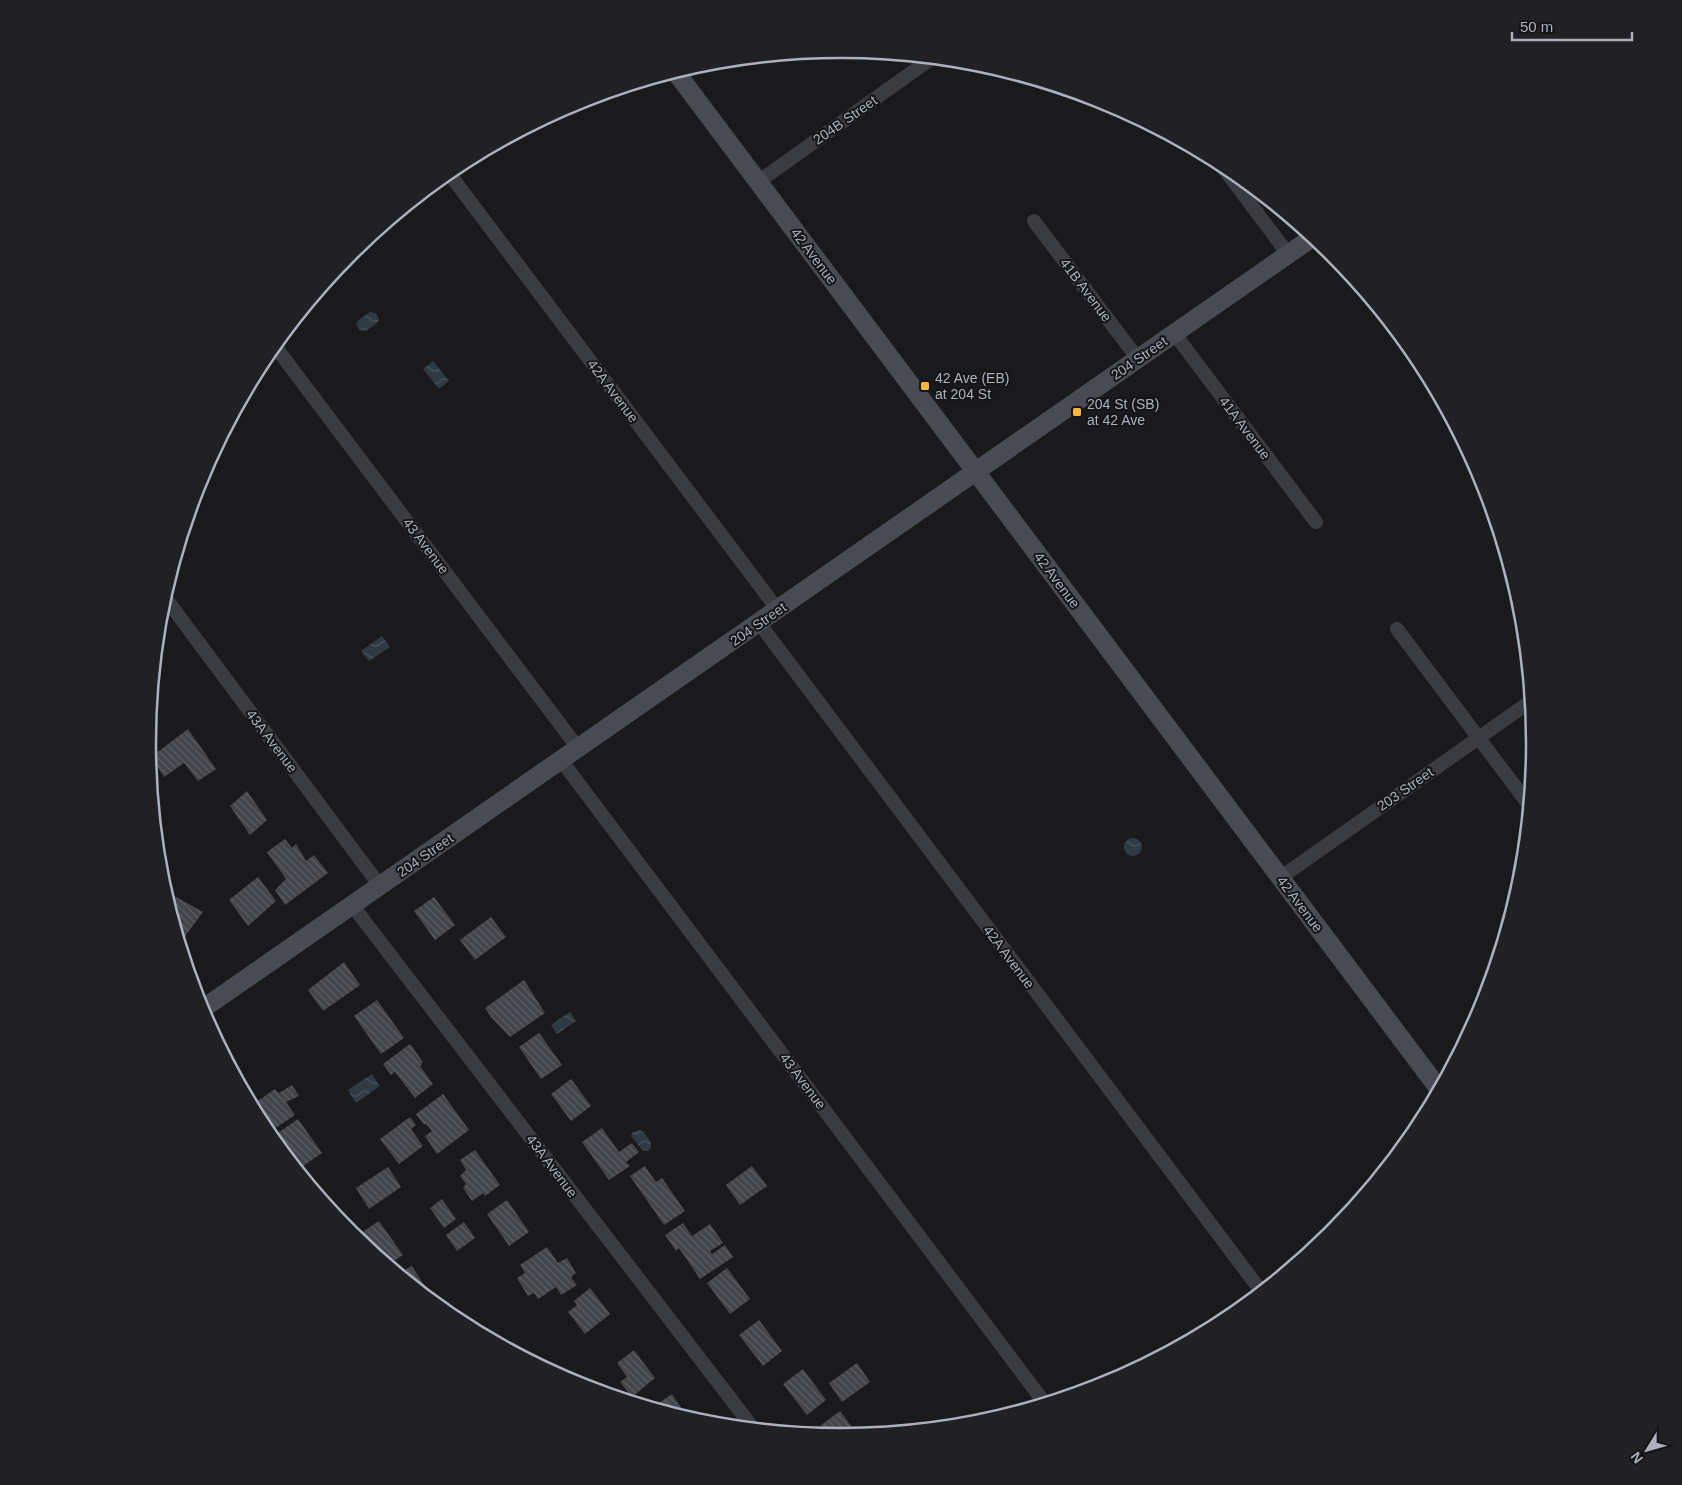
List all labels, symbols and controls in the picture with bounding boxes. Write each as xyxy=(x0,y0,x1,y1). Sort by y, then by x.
scale bar xyxy=(1512,10,1632,42)
text: 50 m xyxy=(1520,18,1553,35)
street label: 204B Street xyxy=(810,92,880,148)
street label: 42 Avenue xyxy=(788,225,840,287)
street label: 41B Avenue xyxy=(1057,255,1115,325)
street label: 204 Street xyxy=(1108,333,1170,383)
street label: 42A Avenue xyxy=(584,356,642,426)
place label: 42 Ave (EB) at 204 St xyxy=(935,370,1009,402)
marker: 42 Ave (EB) at 204 St xyxy=(919,380,931,392)
street label: 41A Avenue xyxy=(1216,393,1274,463)
place label: 204 St (SB) at 42 Ave xyxy=(1087,396,1159,428)
marker: 204 St (SB) at 42 Ave xyxy=(1071,406,1083,418)
street label: 43 Avenue xyxy=(400,515,452,577)
street label: 42 Avenue xyxy=(1031,549,1083,611)
street label: 204 Street xyxy=(727,599,789,649)
street label: 43A Avenue xyxy=(243,706,301,776)
street label: 203 Street xyxy=(1374,764,1436,814)
street label: 204 Street xyxy=(394,830,456,880)
street label: 42 Avenue xyxy=(1274,873,1326,935)
street label: 42A Avenue xyxy=(980,922,1038,992)
street label: 43 Avenue xyxy=(777,1050,829,1112)
street label: 43A Avenue xyxy=(523,1131,581,1201)
north arrow xyxy=(1622,1425,1672,1475)
text: N xyxy=(1627,1449,1646,1467)

